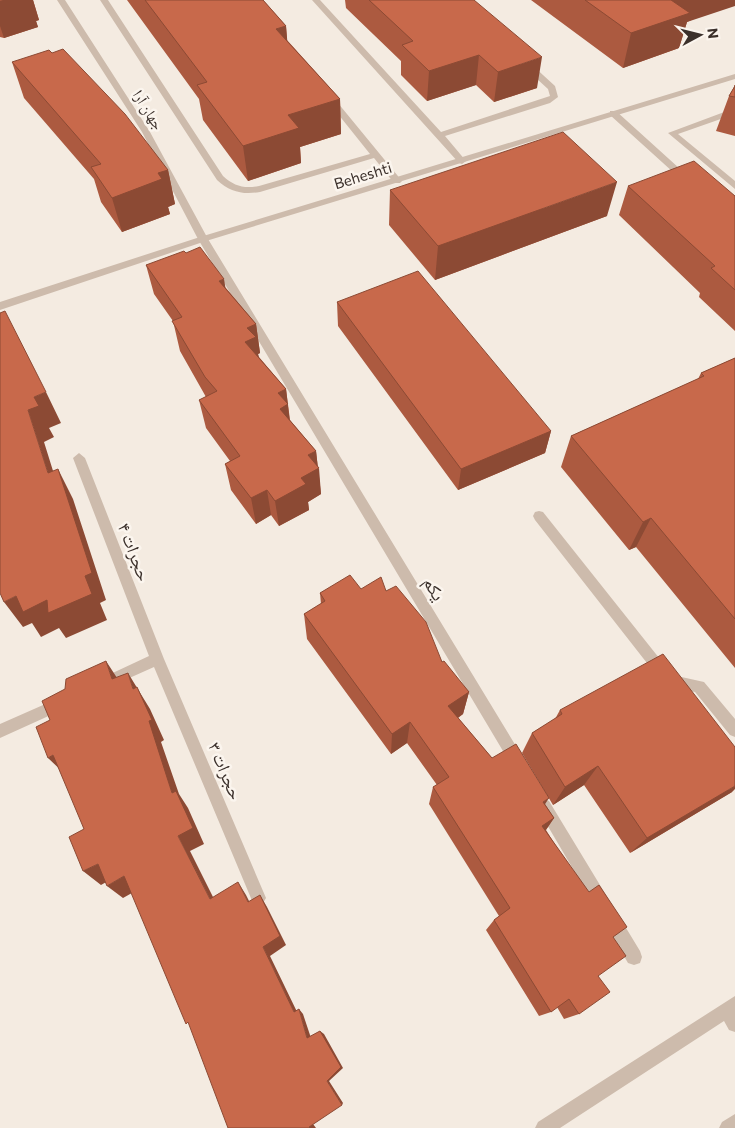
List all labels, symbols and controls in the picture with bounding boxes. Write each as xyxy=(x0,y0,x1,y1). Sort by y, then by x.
north arrow xyxy=(675,10,725,60)
text: N xyxy=(704,27,722,40)
street label: جهان آرا xyxy=(128,86,168,134)
street label: Beheshti xyxy=(332,158,394,192)
street label: حجرات ۴ xyxy=(114,519,156,584)
street label: یکم xyxy=(418,573,450,605)
street label: حجرات ۳ xyxy=(204,738,248,803)

